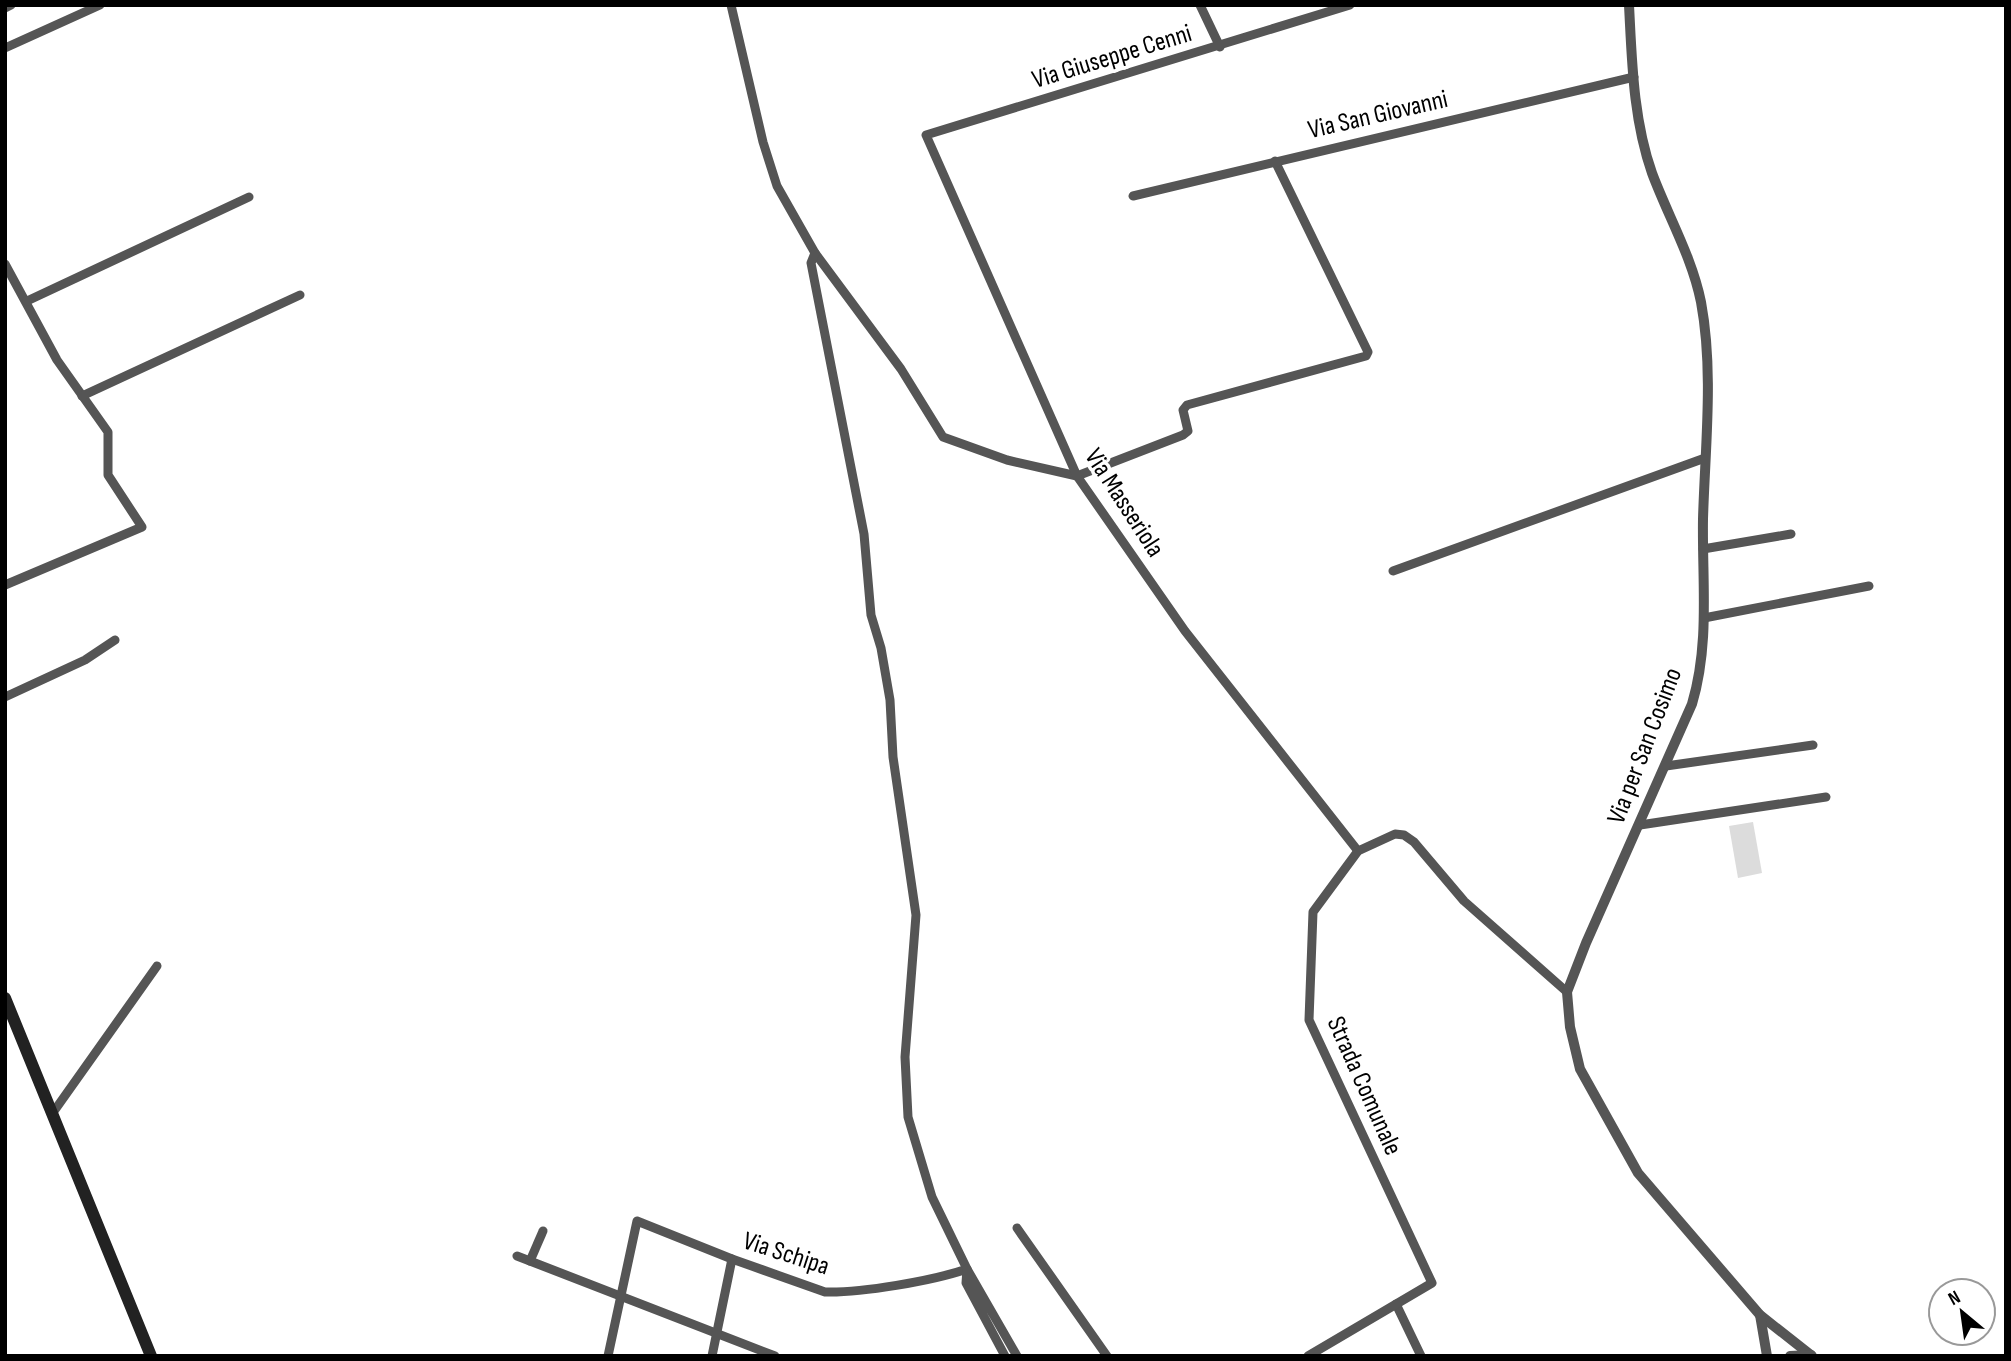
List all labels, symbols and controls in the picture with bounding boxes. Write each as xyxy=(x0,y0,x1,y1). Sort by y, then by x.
street label: Via Giuseppe Cenni xyxy=(1028,18,1196,96)
street label: Via San Giovanni xyxy=(1305,84,1451,146)
street label: Via Masseriola xyxy=(1078,443,1170,563)
street label: Via per San Cosimo xyxy=(1601,664,1689,828)
street label: Strada Comunale xyxy=(1320,1012,1408,1160)
street label: Via Schipa xyxy=(739,1226,833,1282)
north arrow xyxy=(1927,1277,1997,1347)
text: N xyxy=(1944,1286,1965,1311)

